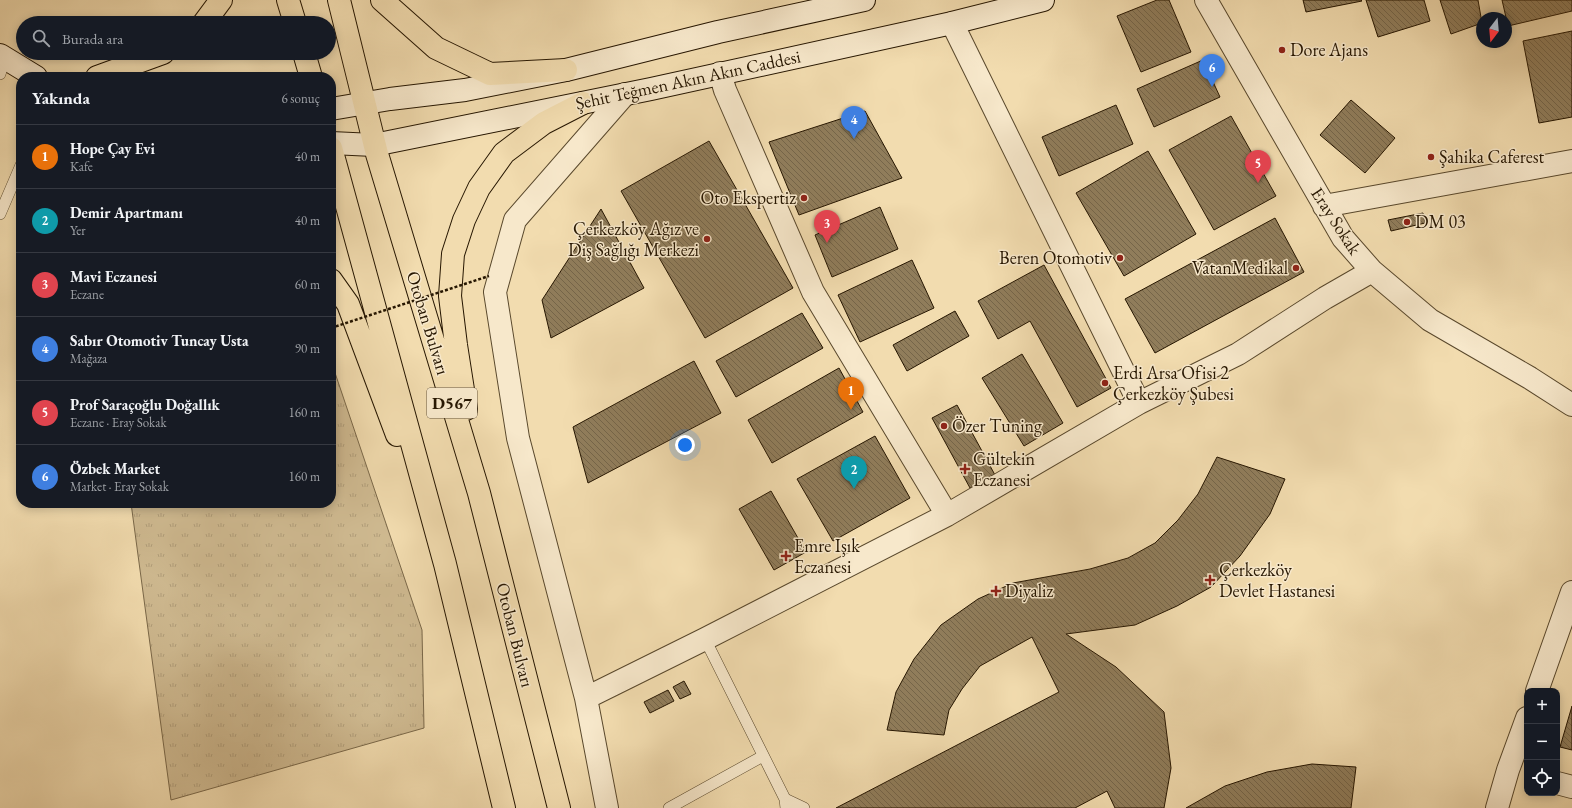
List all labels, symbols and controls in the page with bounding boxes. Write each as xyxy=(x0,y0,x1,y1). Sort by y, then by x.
north arrow xyxy=(1476,12,1512,48)
search box xyxy=(16,16,336,60)
icon: search xyxy=(30,27,52,49)
text: Burada ara xyxy=(62,29,123,48)
place label: Dore Ajans xyxy=(1290,38,1368,61)
street label: Şehit Teğmen Akın Akın Caddesi xyxy=(573,44,803,115)
marker: Dore Ajans xyxy=(1277,45,1287,55)
pin: 6 xyxy=(1199,54,1225,87)
text: Yakında xyxy=(32,87,90,109)
text: 6 sonuç xyxy=(282,90,320,107)
pin: 4 xyxy=(841,106,867,139)
text: Hope Çay Evi xyxy=(70,139,155,158)
place label: Şahika Caferest xyxy=(1439,145,1545,168)
text: 1 xyxy=(42,148,48,165)
text: 40 m xyxy=(295,148,320,165)
pin: 5 xyxy=(1245,150,1271,183)
marker: Şahika Caferest xyxy=(1426,152,1436,162)
text: Kafe xyxy=(70,158,93,175)
street label: Eray Sokak xyxy=(1306,183,1367,259)
place label: Oto Ekspertiz xyxy=(700,186,796,209)
marker: Oto Ekspertiz xyxy=(799,193,809,203)
text: Demir Apartmanı xyxy=(70,203,183,222)
pin: 3 xyxy=(814,210,840,243)
place label: DM 03 xyxy=(1415,210,1466,233)
text: 2 xyxy=(42,212,48,229)
text: 40 m xyxy=(295,212,320,229)
place label: Çerkezköy Ağız ve Diş Sağlığı Merkezi xyxy=(568,217,700,261)
marker: DM 03 xyxy=(1402,217,1412,227)
text: Yer xyxy=(70,222,86,239)
marker: Çerkezköy Ağız ve Diş Sağlığı Merkezi xyxy=(702,234,712,244)
place label: Beren Otomotiv xyxy=(999,246,1112,269)
marker: Beren Otomotiv xyxy=(1115,253,1125,263)
place label: VatanMedikal xyxy=(1192,256,1288,279)
marker: VatanMedikal xyxy=(1291,263,1301,273)
text: Mavi Eczanesi xyxy=(70,267,157,286)
street label: Otoban Bulvarı xyxy=(402,268,455,378)
text: 3 xyxy=(42,276,48,293)
text: 60 m xyxy=(295,276,320,293)
text: Eczane xyxy=(70,286,104,303)
text: Sabır Otomotiv Tuncay Usta xyxy=(70,331,249,350)
text: 4 xyxy=(42,340,48,357)
text: 90 m xyxy=(295,340,320,357)
text: Mağaza xyxy=(70,350,107,367)
place label: Erdi Arsa Ofisi 2 Çerkezköy Şubesi xyxy=(1113,361,1234,405)
pin: 1 xyxy=(838,377,864,410)
marker: Erdi Arsa Ofisi 2 Çerkezköy Şubesi xyxy=(1100,378,1110,388)
road number: D567 xyxy=(427,388,477,418)
text: Prof Saraçoğlu Doğallık xyxy=(70,395,220,414)
text: 5 xyxy=(42,404,48,421)
text: 160 m xyxy=(289,404,320,421)
text: Eczane · Eray Sokak xyxy=(70,414,167,431)
place label: Özer Tuning xyxy=(952,414,1042,437)
marker: Özer Tuning xyxy=(939,421,949,431)
your location xyxy=(675,435,695,455)
place label: Gültekin Eczanesi xyxy=(973,447,1035,491)
pin: 2 xyxy=(841,456,867,489)
text: Özbek Market xyxy=(70,459,160,478)
marker: Gültekin Eczanesi xyxy=(960,464,970,474)
text: 6 xyxy=(42,468,48,485)
text: 160 m xyxy=(289,468,320,485)
text: Market · Eray Sokak xyxy=(70,478,169,495)
place label: Emre Işık Eczanesi xyxy=(794,534,860,578)
marker: Emre Işık Eczanesi xyxy=(781,551,791,561)
place label: Çerkezköy Devlet Hastanesi xyxy=(1219,558,1336,602)
marker: Çerkezköy Devlet Hastanesi xyxy=(1204,574,1216,586)
place label: Diyaliz xyxy=(1005,579,1054,602)
street label: Otoban Bulvarı xyxy=(491,580,540,690)
marker: Diyaliz xyxy=(990,585,1002,597)
map controls xyxy=(1524,688,1560,796)
button: + xyxy=(1524,688,1560,724)
button: − xyxy=(1524,724,1560,760)
button: locate xyxy=(1524,760,1560,796)

